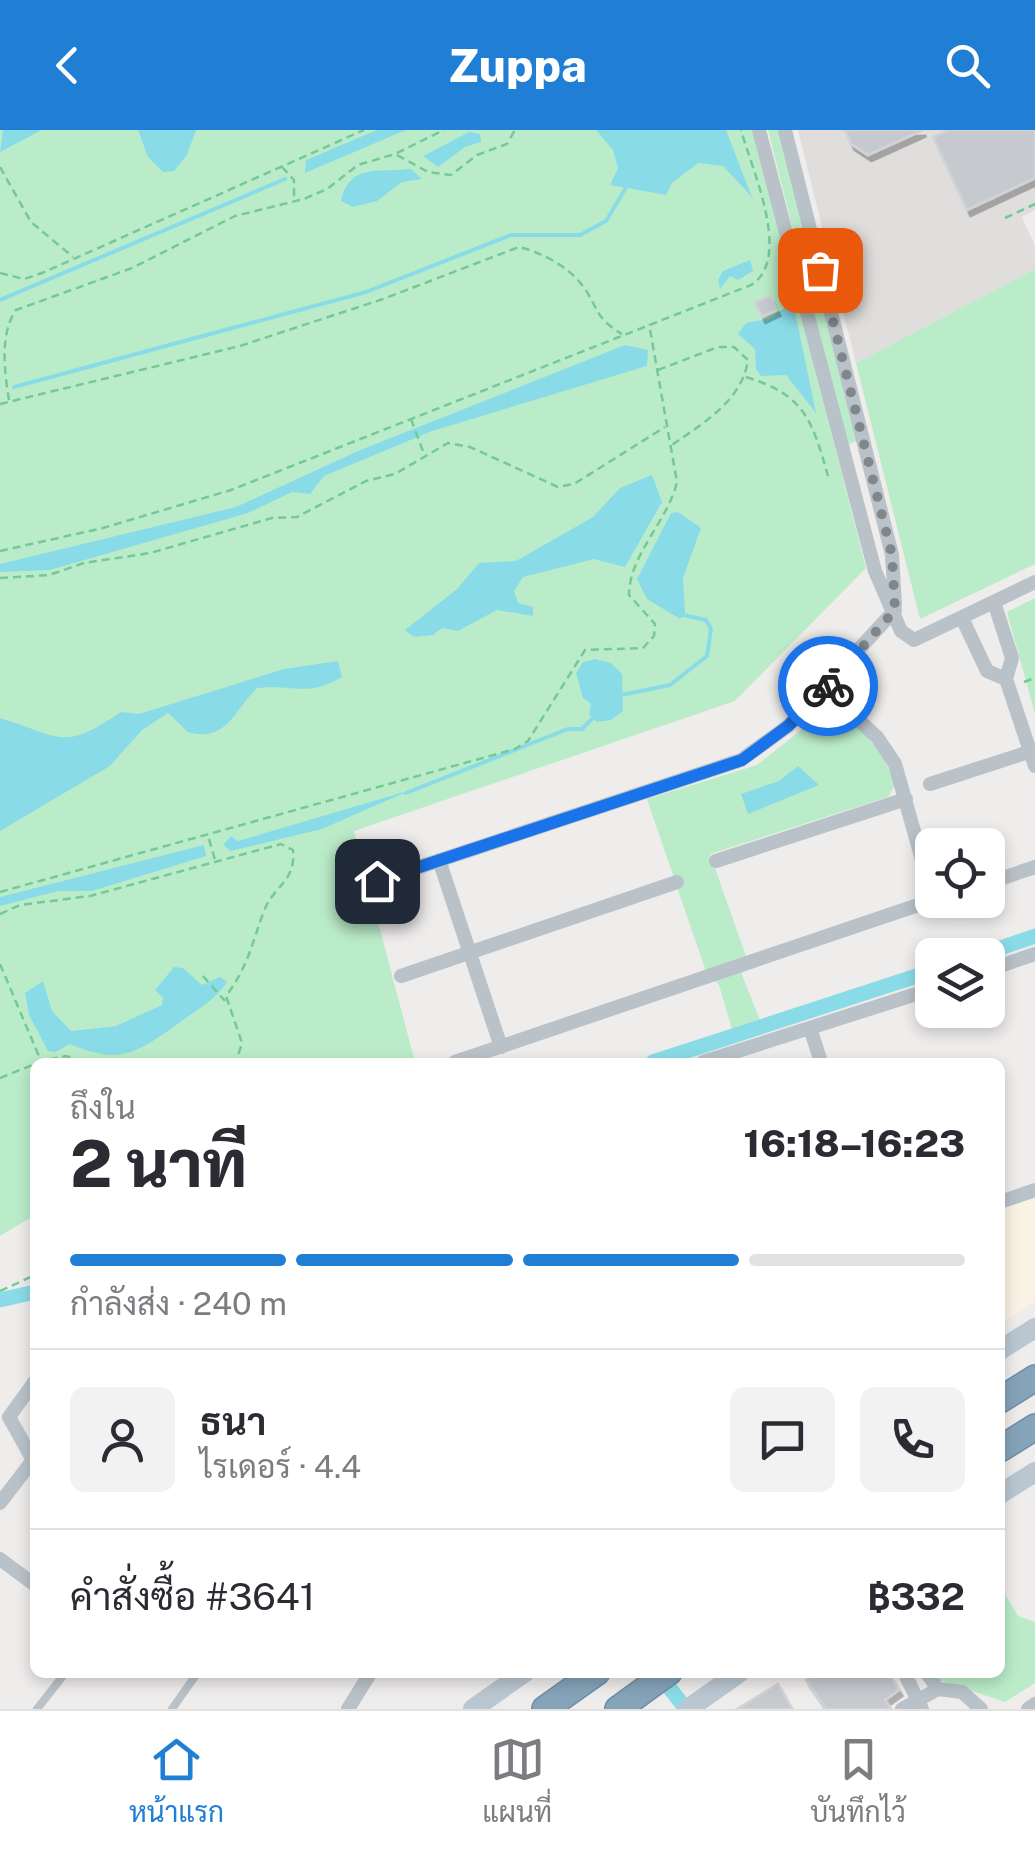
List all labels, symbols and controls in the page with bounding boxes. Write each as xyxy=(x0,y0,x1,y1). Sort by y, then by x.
icon: back xyxy=(40,38,95,93)
icon: search xyxy=(940,38,995,93)
text: Zuppa xyxy=(448,39,587,92)
pin xyxy=(778,228,863,313)
icon: bag xyxy=(793,243,848,298)
courier xyxy=(778,636,878,736)
icon: bike xyxy=(801,659,856,714)
map controls xyxy=(915,828,1005,1028)
button: locate xyxy=(915,828,1005,918)
pin xyxy=(335,839,420,924)
icon: home xyxy=(350,854,405,909)
button: layers xyxy=(915,938,1005,1028)
text: ถึงใน xyxy=(70,1089,136,1126)
text: 16:18–16:23 xyxy=(744,1121,965,1166)
text: 2 นาที xyxy=(70,1125,247,1202)
text: กำลังส่ง · 240 m xyxy=(70,1285,287,1322)
button: person xyxy=(70,1387,175,1492)
button: chat xyxy=(730,1387,835,1492)
button: phone xyxy=(860,1387,965,1492)
text: ธนา xyxy=(200,1399,266,1444)
text: ไรเดอร์ · 4.4 xyxy=(200,1448,361,1485)
text: คำสั่งซื้อ #3641 xyxy=(70,1574,315,1619)
text: ฿332 xyxy=(868,1574,965,1619)
tab: หน้าแรก xyxy=(129,1732,224,1828)
tab: แผนที่ xyxy=(482,1732,552,1828)
tab: บันทึกไว้ xyxy=(810,1732,906,1828)

